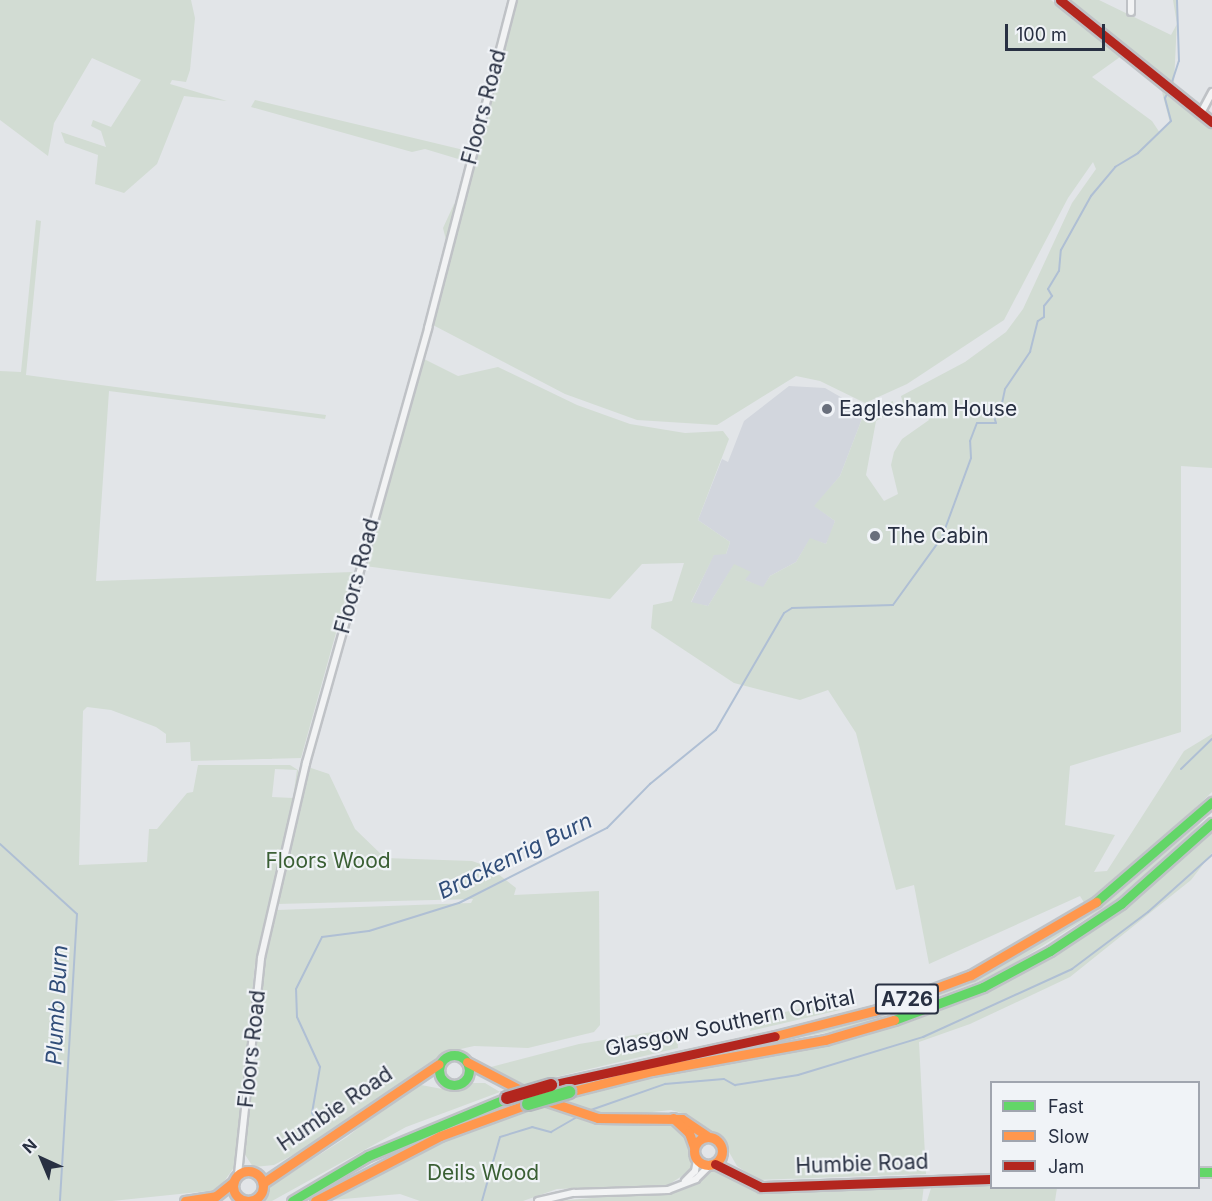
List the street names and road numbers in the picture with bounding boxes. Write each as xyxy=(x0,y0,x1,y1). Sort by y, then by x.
street label: Floors Road xyxy=(457,47,511,167)
street label: Floors Road xyxy=(330,516,384,636)
road number: A726 xyxy=(874,982,940,1016)
street label: Glasgow Southern Orbital xyxy=(603,984,857,1062)
street label: Floors Road xyxy=(233,989,271,1109)
street label: Humbie Road xyxy=(273,1061,397,1157)
street label: Humbie Road xyxy=(795,1149,929,1179)

